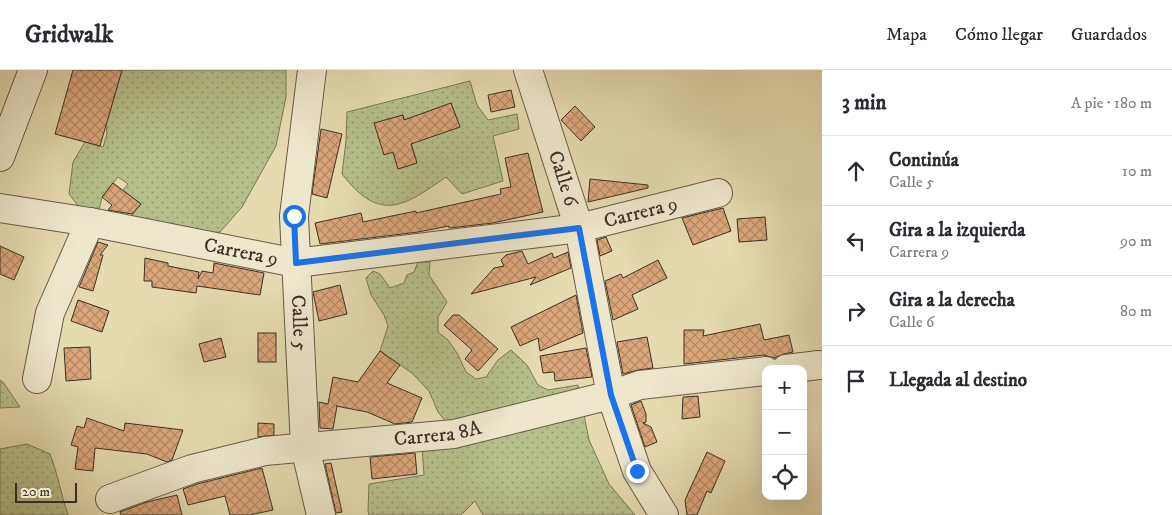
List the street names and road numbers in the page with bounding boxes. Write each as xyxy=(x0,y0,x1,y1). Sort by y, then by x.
street label: Calle 6 xyxy=(542,148,584,210)
street label: Carrera 9 xyxy=(601,191,680,234)
street label: Carrera 9 xyxy=(202,232,280,272)
street label: Calle 5 xyxy=(285,294,313,352)
street label: Carrera 8A xyxy=(393,415,484,452)

